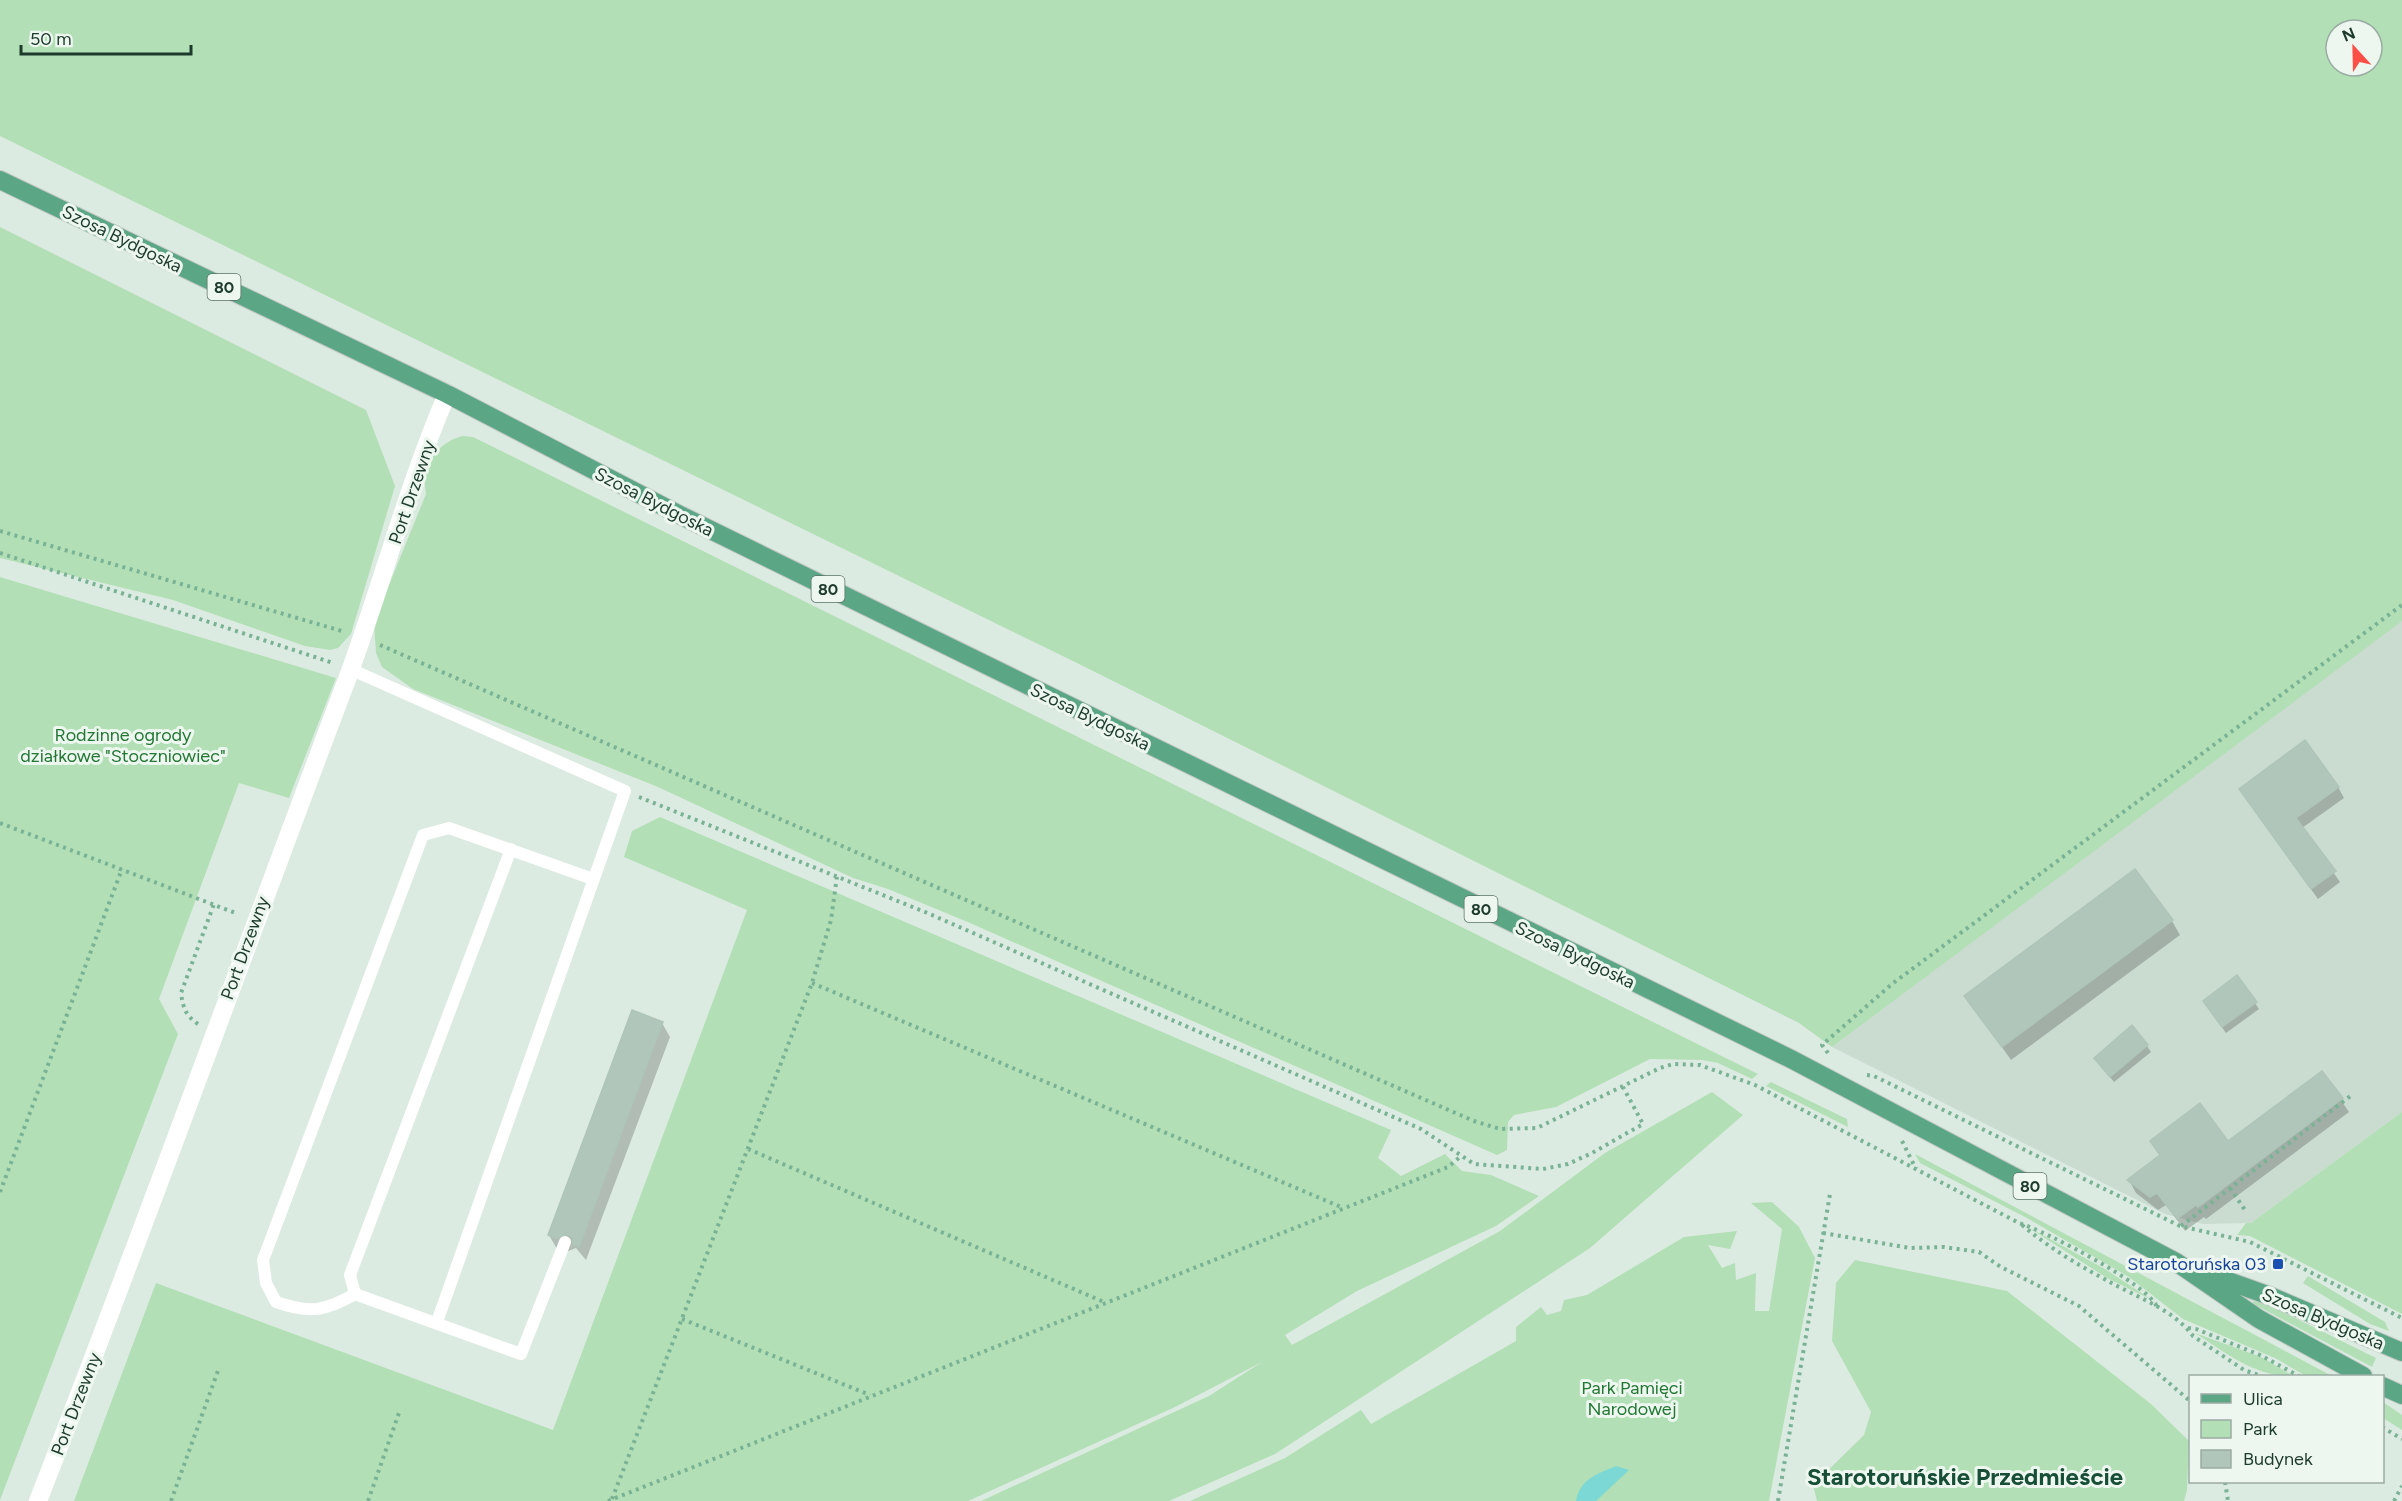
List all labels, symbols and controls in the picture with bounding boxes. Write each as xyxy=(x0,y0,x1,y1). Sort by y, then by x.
scale bar xyxy=(21,18,190,56)
north arrow xyxy=(2324,18,2384,78)
text: N xyxy=(2339,23,2358,46)
text: 50 m xyxy=(30,28,72,50)
street label: Szosa Bydgoska xyxy=(59,201,185,277)
road number: 80 xyxy=(208,274,240,300)
street label: Port Drzewny xyxy=(384,437,440,547)
street label: Szosa Bydgoska xyxy=(591,463,717,541)
road number: 80 xyxy=(812,576,844,602)
street label: Szosa Bydgoska xyxy=(1027,679,1153,755)
park label: Rodzinne ogrody działkowe "Stoczniowiec" xyxy=(20,724,226,767)
street label: Port Drzewny xyxy=(216,893,274,1003)
road number: 80 xyxy=(1464,896,1498,922)
street label: Szosa Bydgoska xyxy=(1512,917,1638,993)
road number: 80 xyxy=(2014,1173,2046,1199)
place label: Starotoruńska 03 xyxy=(2127,1253,2266,1275)
marker: Starotoruńska 03 xyxy=(2271,1257,2285,1271)
street label: Szosa Bydgoska xyxy=(2259,1283,2387,1355)
street label: Port Drzewny xyxy=(46,1349,106,1459)
legend xyxy=(2189,1375,2384,1483)
park label: Park Pamięci Narodowej xyxy=(1581,1377,1683,1420)
text: Ulica xyxy=(2243,1388,2283,1410)
text: Park xyxy=(2243,1418,2278,1440)
text: Budynek xyxy=(2243,1448,2313,1470)
district label: Starotoruńskie Przedmieście xyxy=(1807,1462,2123,1491)

